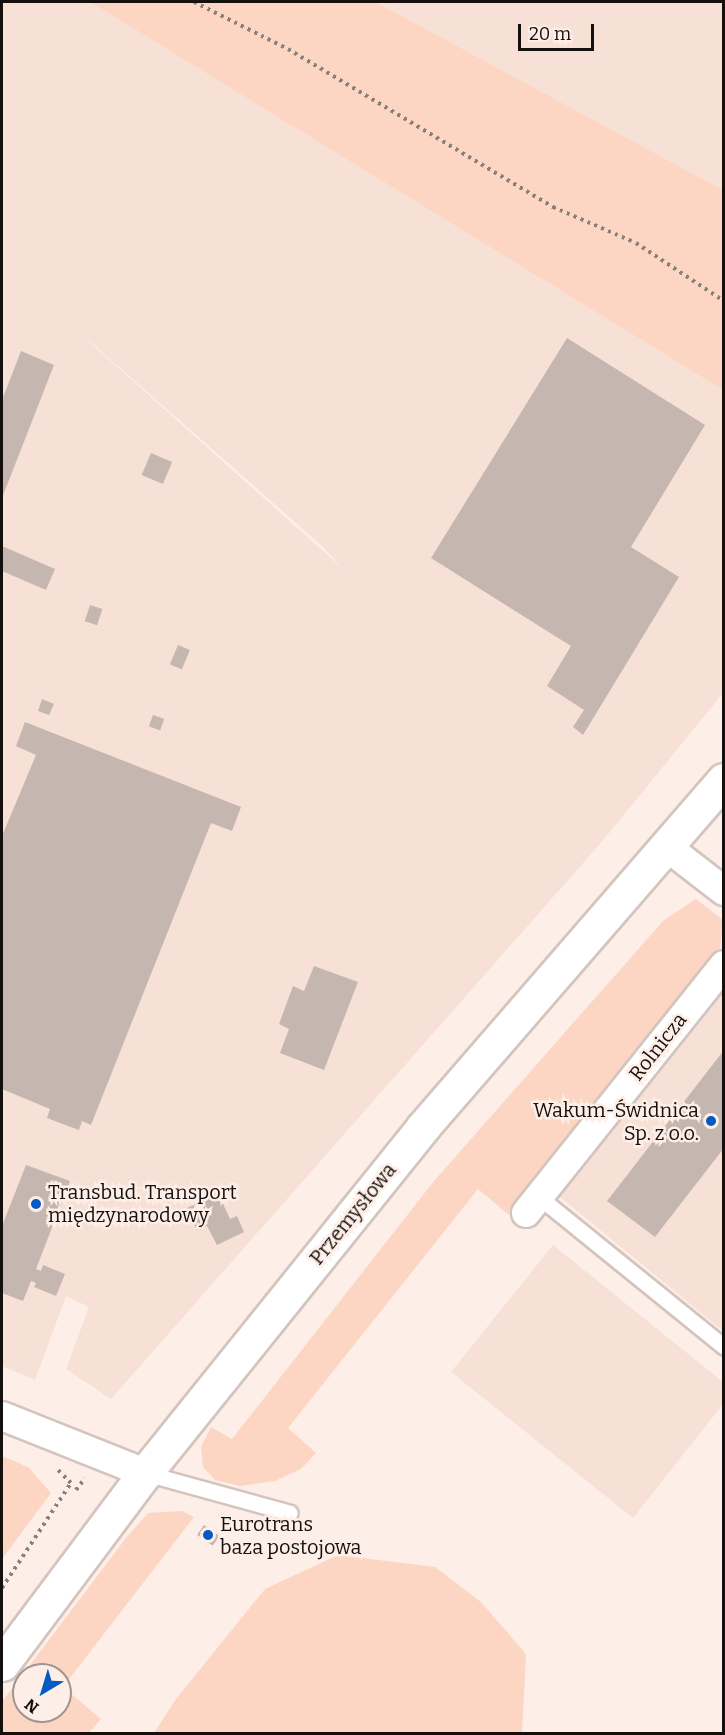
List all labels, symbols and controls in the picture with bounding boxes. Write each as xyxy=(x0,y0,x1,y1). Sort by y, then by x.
scale bar xyxy=(521,12,598,50)
text: 20 m xyxy=(529,23,571,45)
street label: Rolnicza xyxy=(624,1008,692,1086)
place label: Wakum-Świdnica Sp. z o.o. xyxy=(533,1098,699,1145)
marker: Wakum-Świdnica Sp. z o.o. xyxy=(704,1114,718,1128)
street label: Przemysłowa xyxy=(305,1158,401,1270)
place label: Transbud. Transport międzynarodowy xyxy=(48,1180,237,1227)
marker: Transbud. Transport międzynarodowy xyxy=(29,1197,43,1211)
place label: Eurotrans baza postojowa xyxy=(220,1512,362,1559)
marker: Eurotrans baza postojowa xyxy=(201,1528,215,1542)
north arrow xyxy=(12,1663,72,1723)
text: N xyxy=(21,1695,43,1717)

